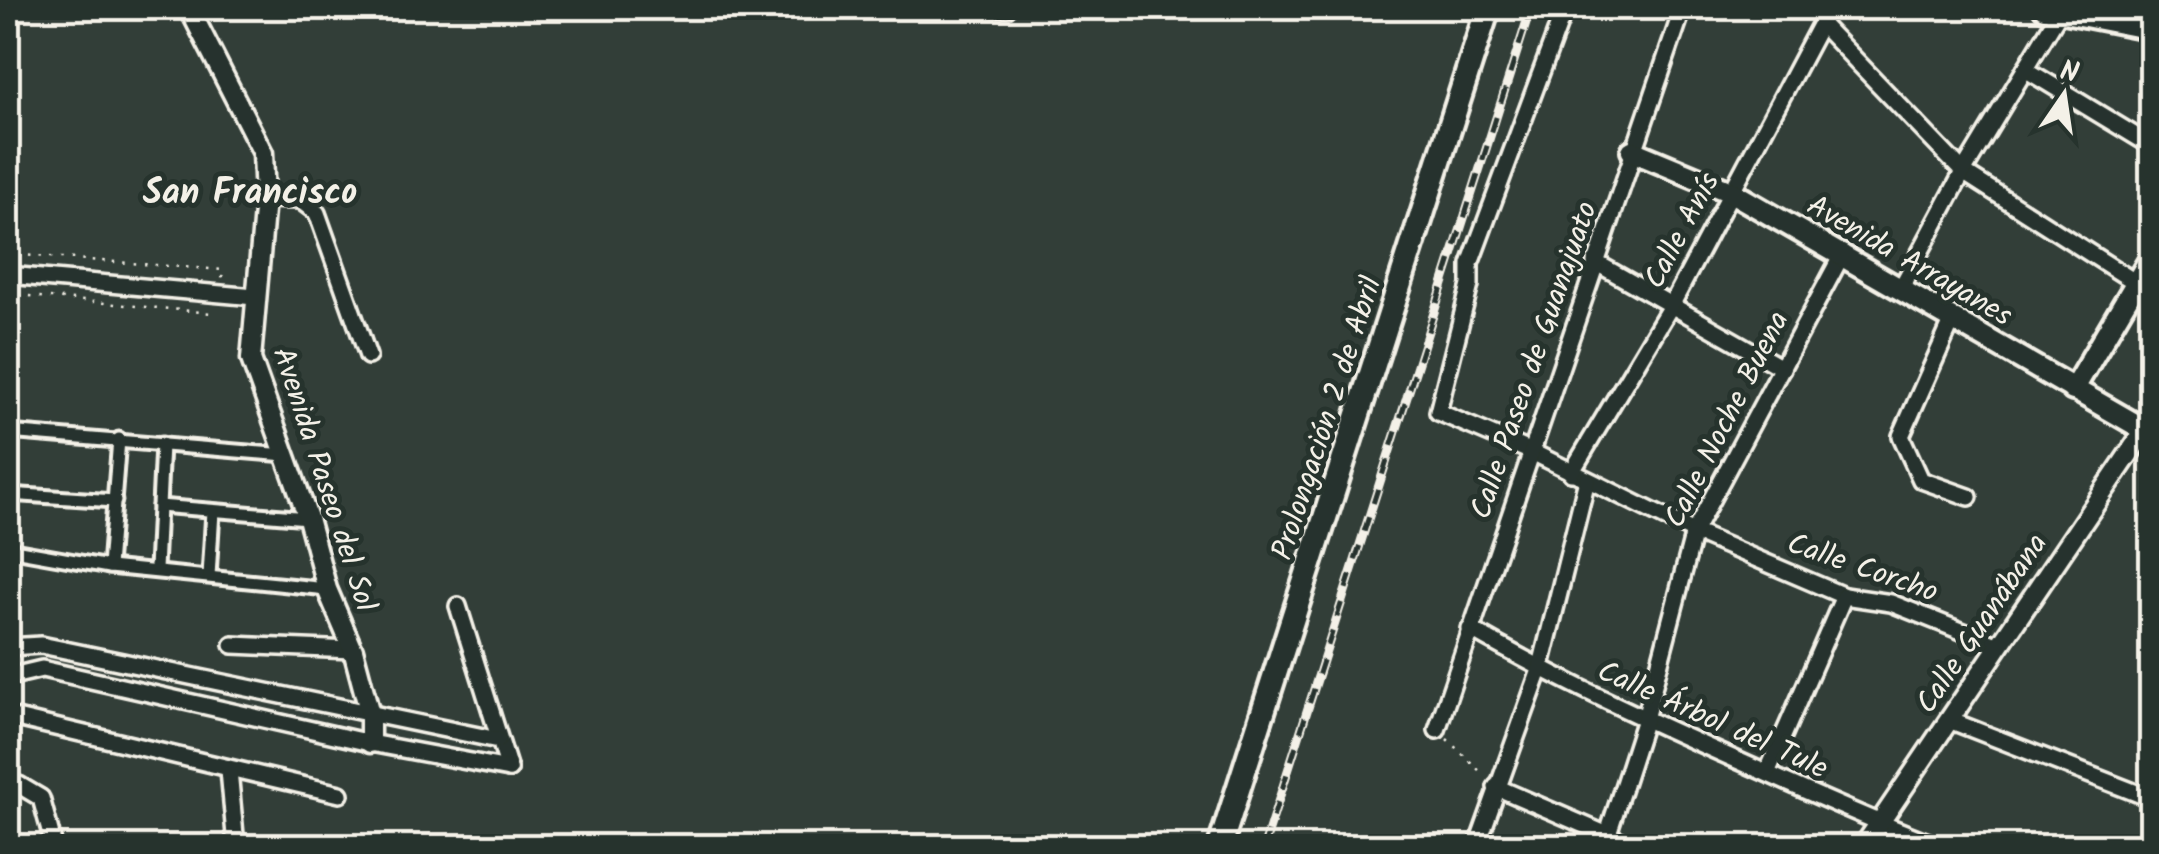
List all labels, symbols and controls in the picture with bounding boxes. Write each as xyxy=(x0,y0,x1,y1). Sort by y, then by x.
north arrow xyxy=(2014,45,2114,145)
text: N xyxy=(2055,49,2083,97)
street label: Calle Anís xyxy=(1632,164,1734,298)
district label: San Francisco xyxy=(143,166,357,222)
street label: Avenida Arrayanes xyxy=(1797,183,2021,340)
street label: Calle Paseo de Guanajuato xyxy=(1458,195,1612,526)
street label: Prolongación 2 de Abril xyxy=(1259,271,1396,567)
street label: Calle Noche Buena xyxy=(1652,303,1803,537)
street label: Avenida Paseo del Sol xyxy=(258,341,389,618)
street label: Calle Corcho xyxy=(1780,521,1944,617)
street label: Calle Guanábana xyxy=(1904,524,2061,724)
street label: Calle Árbol del Tule xyxy=(1589,648,1835,793)

